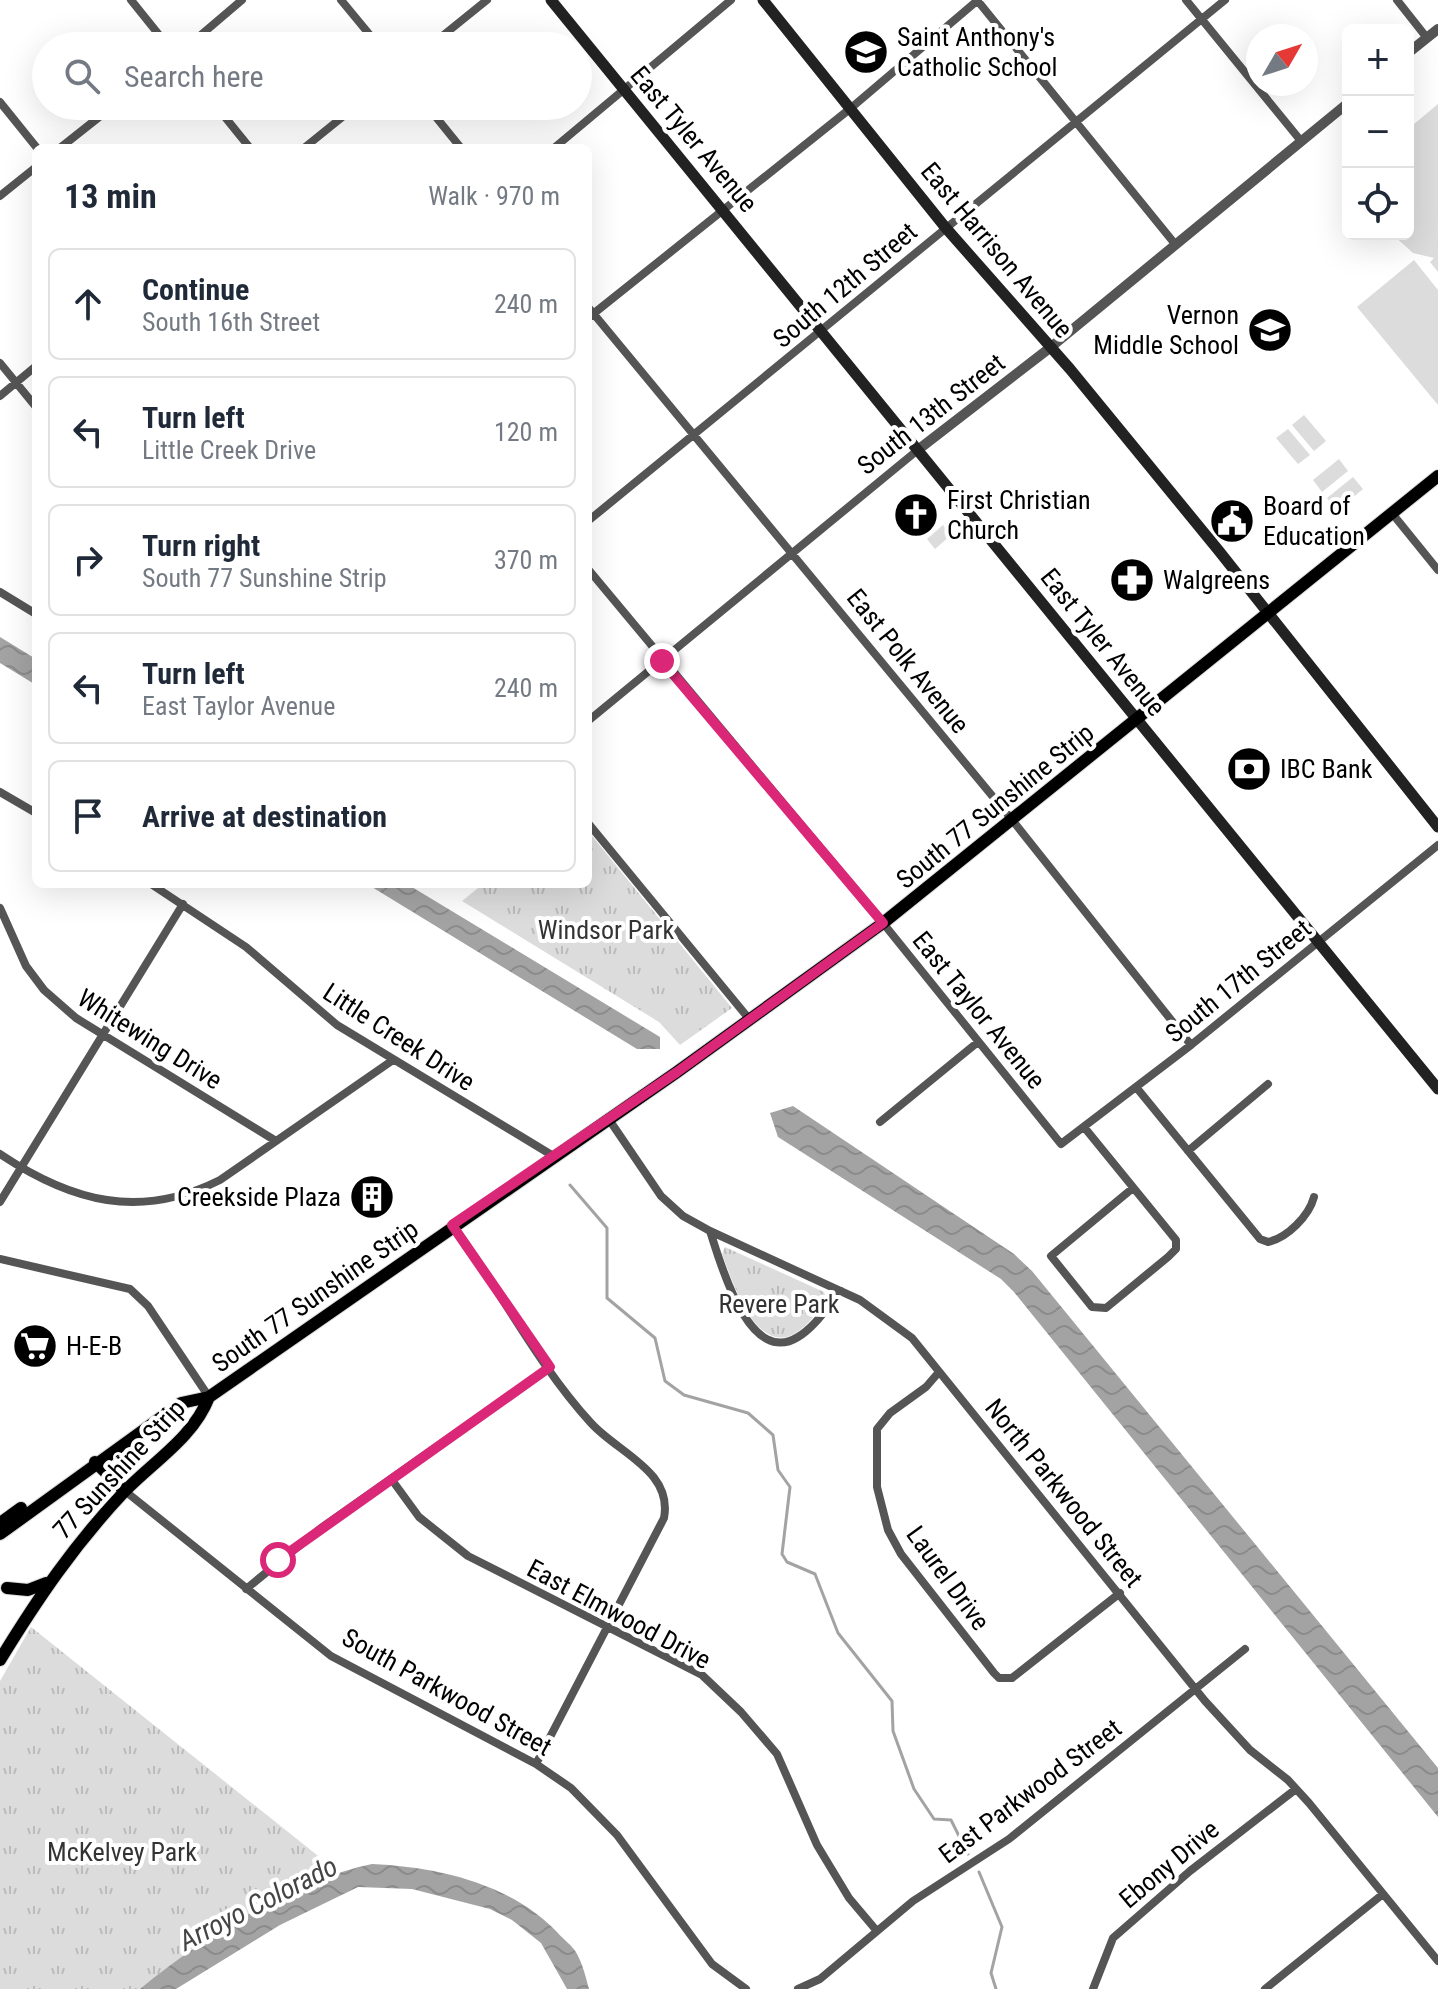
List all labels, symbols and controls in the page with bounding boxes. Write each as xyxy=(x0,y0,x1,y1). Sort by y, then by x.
place label: Saint Anthony's Catholic School xyxy=(897,22,1058,82)
north arrow xyxy=(1246,24,1318,96)
map controls xyxy=(1342,24,1414,240)
button: + xyxy=(1342,24,1414,96)
school or university icon: Saint Anthony's Catholic School xyxy=(842,28,890,76)
search box xyxy=(32,32,592,120)
icon: search xyxy=(60,54,104,98)
text: Search here xyxy=(124,59,264,94)
street label: East Tyler Avenue xyxy=(624,60,764,218)
button: − xyxy=(1342,96,1414,168)
street label: East Harrison Avenue xyxy=(915,156,1079,344)
button: locate xyxy=(1342,168,1414,240)
text: 13 min xyxy=(64,176,157,216)
text: Walk · 970 m xyxy=(428,181,560,211)
street label: South 12th Street xyxy=(767,216,923,354)
text: Continue xyxy=(142,272,249,307)
icon: ahead xyxy=(66,282,110,326)
text: 240 m xyxy=(494,289,558,319)
place label: Vernon Middle School xyxy=(1093,300,1239,360)
school or university icon: Vernon Middle School xyxy=(1246,306,1294,354)
text: South 16th Street xyxy=(142,307,320,337)
street label: South 13th Street xyxy=(852,347,1010,481)
text: Turn left xyxy=(142,400,245,435)
icon: left xyxy=(66,410,110,454)
text: 120 m xyxy=(494,417,558,447)
text: Little Creek Drive xyxy=(142,435,316,465)
place label: First Christian Church xyxy=(947,485,1091,545)
church icon: First Christian Church xyxy=(892,491,940,539)
place label: Board of Education xyxy=(1263,491,1365,551)
public building icon: Board of Education xyxy=(1208,497,1256,545)
text: Turn right xyxy=(142,528,260,563)
icon: right xyxy=(66,538,110,582)
text: 370 m xyxy=(494,545,558,575)
pharmacy icon: Walgreens xyxy=(1108,556,1156,604)
street label: East Tyler Avenue xyxy=(1034,562,1172,722)
text: South 77 Sunshine Strip xyxy=(142,563,387,593)
place label: Walgreens xyxy=(1163,565,1270,595)
street label: East Polk Avenue xyxy=(841,583,975,739)
route end xyxy=(644,643,680,679)
text: Turn left xyxy=(142,656,245,691)
icon: left xyxy=(66,666,110,710)
text: 240 m xyxy=(494,673,558,703)
text: East Taylor Avenue xyxy=(142,691,335,721)
street label: South 77 Sunshine Strip xyxy=(891,717,1099,895)
bank icon: IBC Bank xyxy=(1225,745,1273,793)
place label: IBC Bank xyxy=(1280,754,1373,784)
icon: arrive xyxy=(66,794,110,838)
text: Arrive at destination xyxy=(142,799,387,834)
street label: South 17th Street xyxy=(1159,913,1317,1049)
park label: Windsor Park xyxy=(538,915,674,945)
street label: East Taylor Avenue xyxy=(907,925,1051,1095)
street label: Little Creek Drive xyxy=(318,977,480,1097)
street label: Whitewing Drive xyxy=(72,983,228,1095)
building icon: Creekside Plaza xyxy=(348,1173,396,1221)
place label: Creekside Plaza xyxy=(177,1182,341,1212)
street label: South 77 Sunshine Strip xyxy=(206,1214,424,1378)
park label: Revere Park xyxy=(718,1289,840,1319)
supermarket icon: H-E-B xyxy=(11,1322,59,1370)
place label: H-E-B xyxy=(66,1331,122,1361)
street label: 77 Sunshine Strip xyxy=(47,1393,191,1545)
street label: North Parkwood Street xyxy=(979,1393,1149,1593)
street label: Laurel Drive xyxy=(900,1520,996,1636)
route start xyxy=(260,1542,296,1578)
street label: East Elmwood Drive xyxy=(522,1553,716,1675)
street label: South Parkwood Street xyxy=(337,1622,557,1762)
street label: East Parkwood Street xyxy=(933,1713,1127,1869)
street label: Ebony Drive xyxy=(1113,1814,1225,1914)
park label: McKelvey Park xyxy=(47,1837,197,1867)
water label: Arroyo Colorado xyxy=(173,1849,343,1958)

